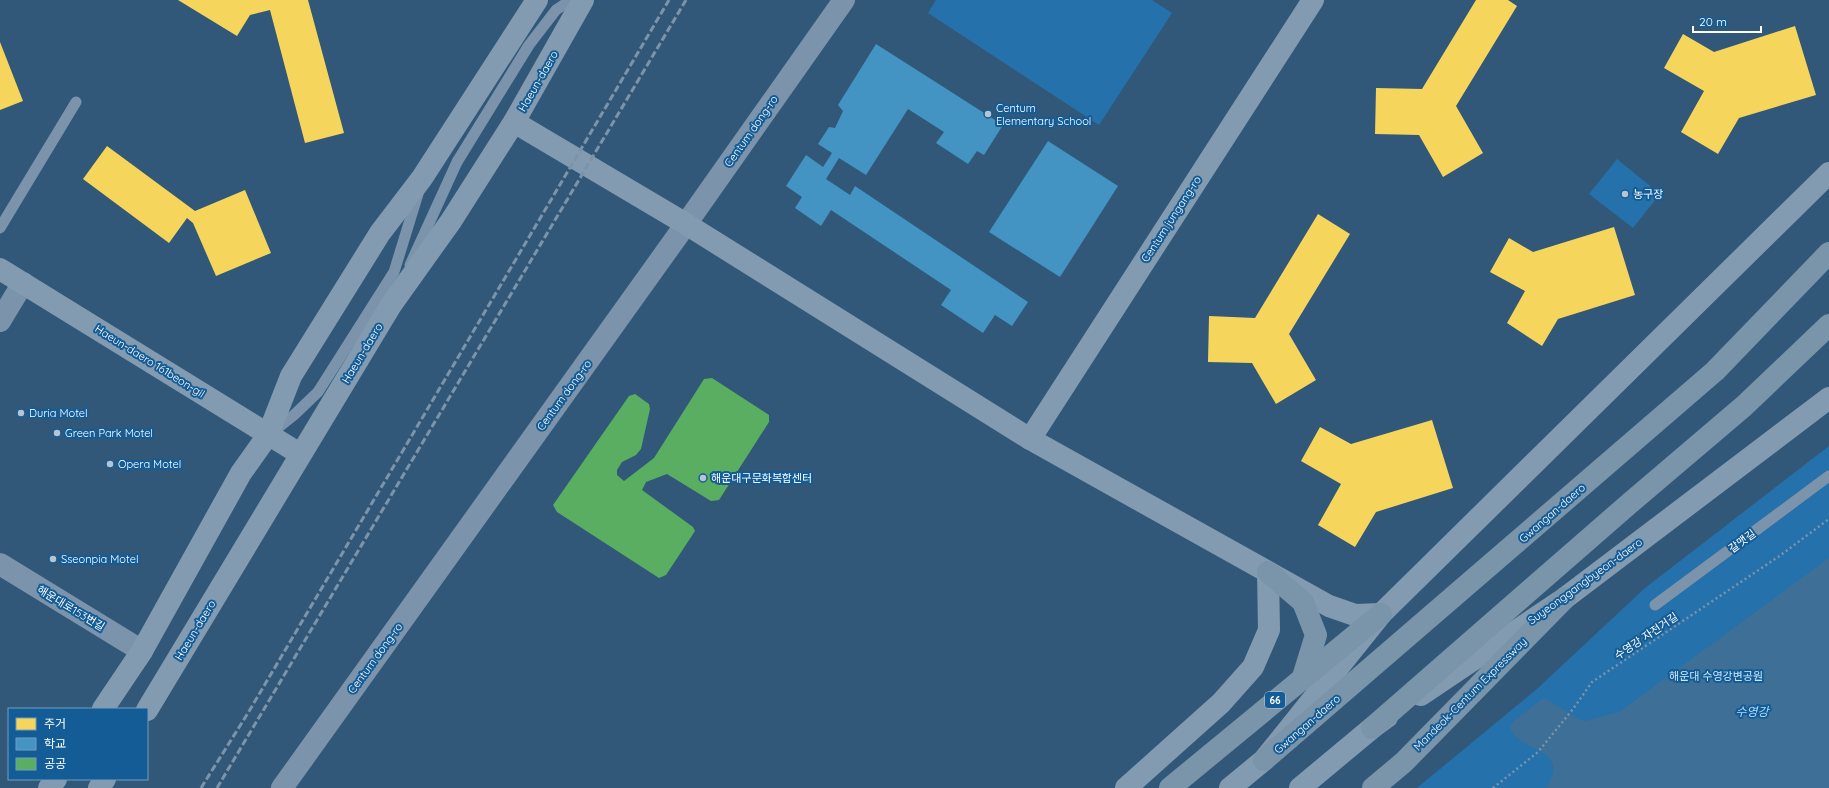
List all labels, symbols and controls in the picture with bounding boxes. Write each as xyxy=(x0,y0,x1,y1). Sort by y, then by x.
scale bar xyxy=(1693,8,1761,34)
text: 20 m xyxy=(1699,14,1727,29)
street label: Haeun-daero xyxy=(515,48,561,114)
street label: Centum dong-ro xyxy=(721,92,781,170)
place label: Centum Elementary School xyxy=(996,101,1091,128)
marker: Centum Elementary School xyxy=(983,109,993,119)
street label: Centum jungang-ro xyxy=(1138,173,1204,265)
place label: 농구장 xyxy=(1633,187,1663,201)
marker: 농구장 xyxy=(1620,189,1630,199)
street label: Haeun-daero xyxy=(339,320,386,386)
street label: Haeun-daero 161beon-gil xyxy=(93,321,207,401)
street label: Centum dong-ro xyxy=(534,357,595,433)
place label: Duria Motel xyxy=(29,406,88,420)
marker: Duria Motel xyxy=(16,408,26,418)
place label: Green Park Motel xyxy=(65,426,153,440)
marker: Green Park Motel xyxy=(52,428,62,438)
place label: Opera Motel xyxy=(118,457,181,471)
marker: Opera Motel xyxy=(105,459,115,469)
place label: 해운대구문화복합센터 xyxy=(711,471,812,485)
marker: 해운대구문화복합센터 xyxy=(698,473,708,483)
street label: Gwangan-daero xyxy=(1516,480,1588,546)
street label: 갈맷길 xyxy=(1726,526,1758,556)
street label: Suyeonggangbyeon-daero xyxy=(1525,535,1645,627)
place label: Sseonpia Motel xyxy=(61,552,138,566)
marker: Sseonpia Motel xyxy=(48,554,58,564)
street label: 해운대로153번길 xyxy=(35,582,107,634)
street label: Haeun-daero xyxy=(172,597,219,663)
street label: 수영강 자전거길 xyxy=(1611,610,1681,662)
street label: Centum dong-ro xyxy=(345,620,406,696)
street label: Mandeok-Centum Expressway xyxy=(1410,634,1530,754)
park label: 해운대 수영강변공원 xyxy=(1669,669,1763,683)
street label: Gwangan-daero xyxy=(1271,691,1343,757)
road number: 66 xyxy=(1265,692,1285,708)
water label: 수영강 xyxy=(1735,704,1771,719)
legend xyxy=(8,708,148,780)
text: 주거 xyxy=(44,716,66,731)
text: 학교 xyxy=(44,736,66,751)
text: 공공 xyxy=(44,756,66,771)

